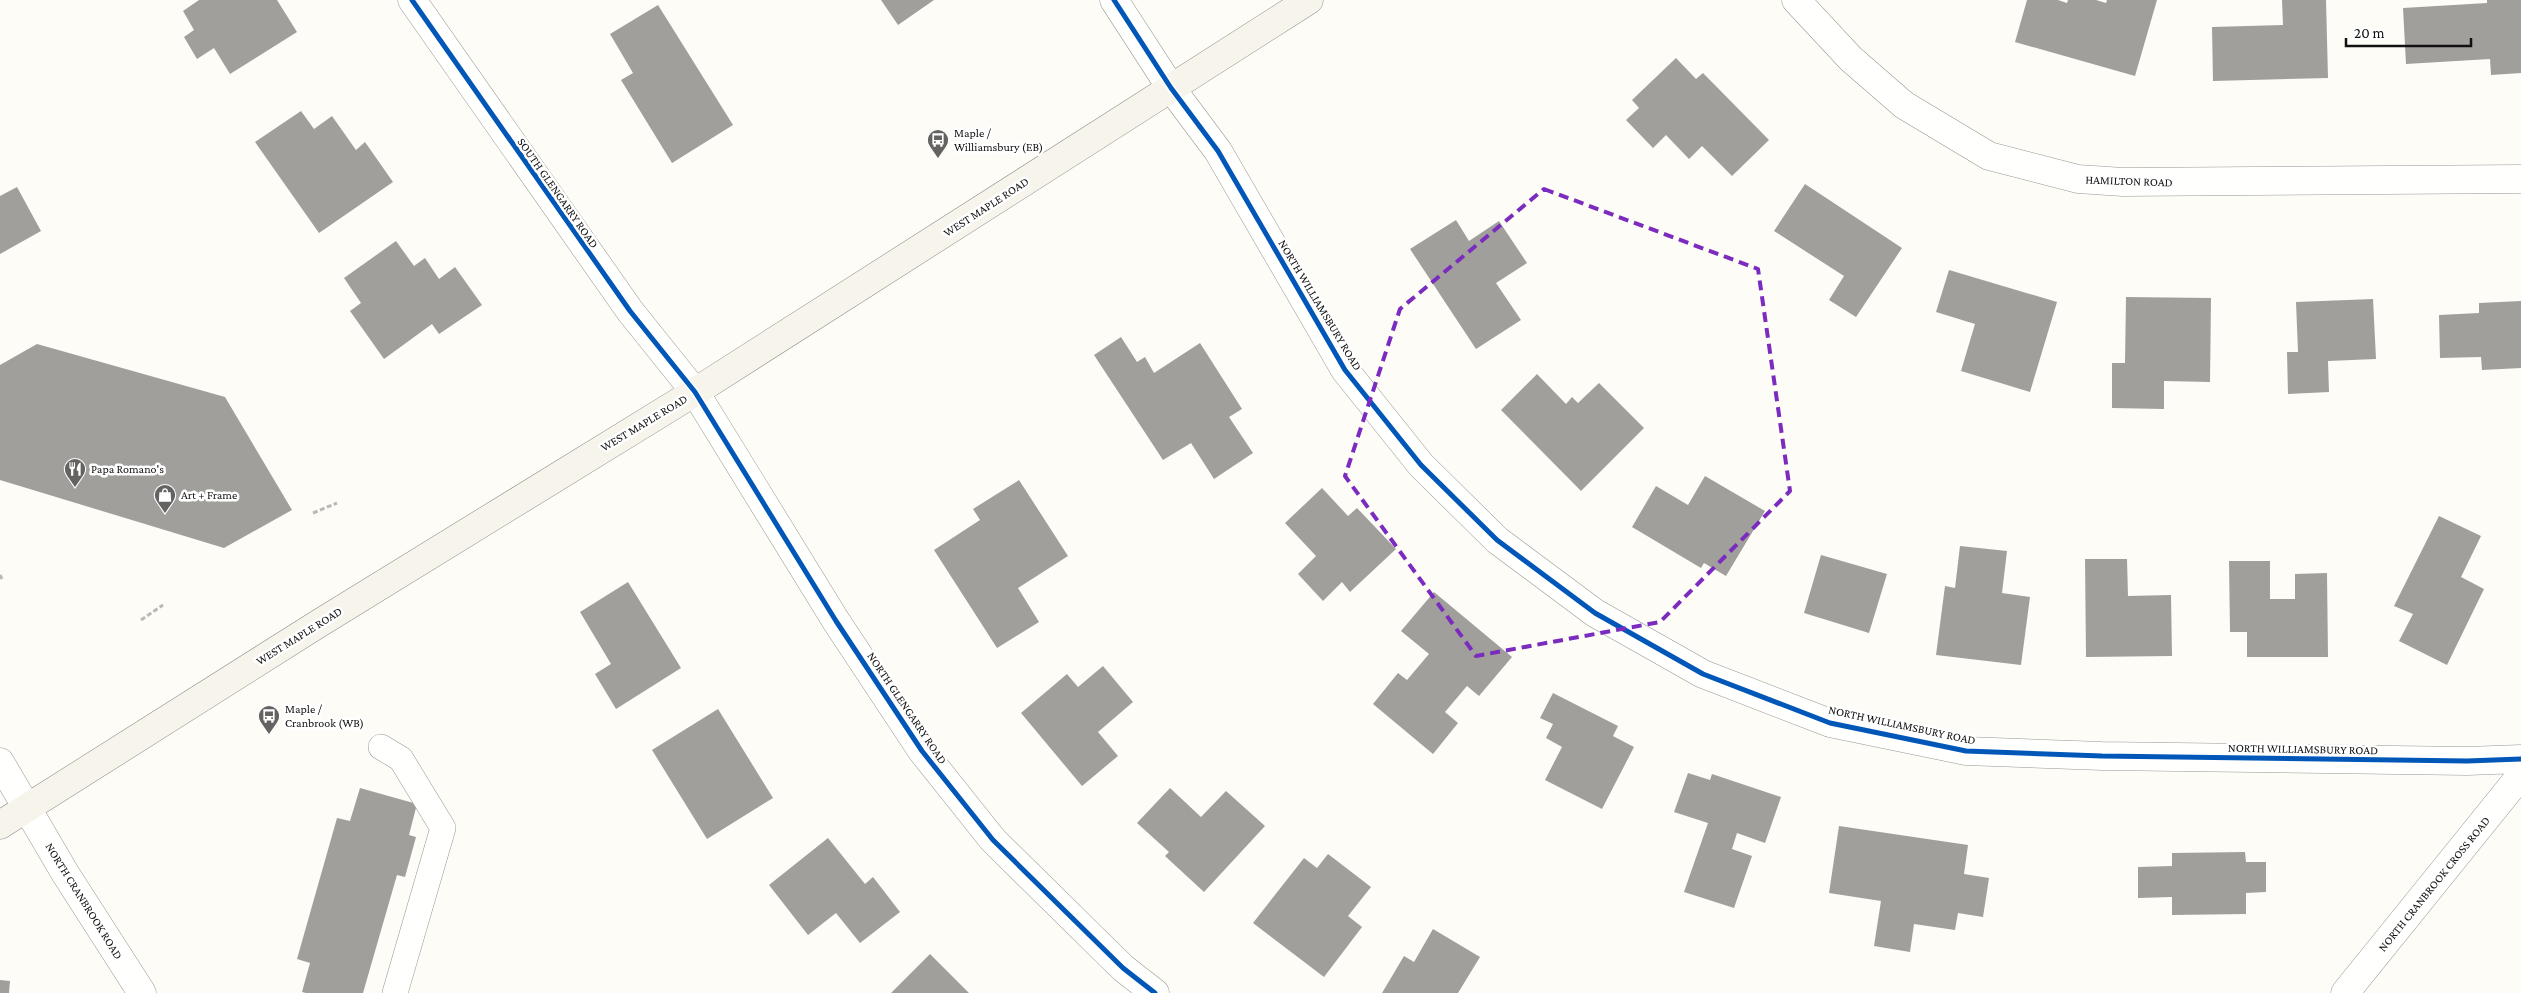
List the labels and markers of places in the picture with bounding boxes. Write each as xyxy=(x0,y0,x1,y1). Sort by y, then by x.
place label: Maple / Williamsbury (EB) xyxy=(954,126,1043,154)
bus stop icon: Maple / Williamsbury (EB) xyxy=(926,128,950,159)
restaurant icon: Papa Romano's xyxy=(63,457,87,488)
place label: Papa Romano's xyxy=(91,462,164,476)
shop icon: Art + Frame xyxy=(153,483,177,514)
place label: Art + Frame xyxy=(181,488,237,502)
place label: Maple / Cranbrook (WB) xyxy=(285,702,364,730)
bus stop icon: Maple / Cranbrook (WB) xyxy=(257,704,281,735)

